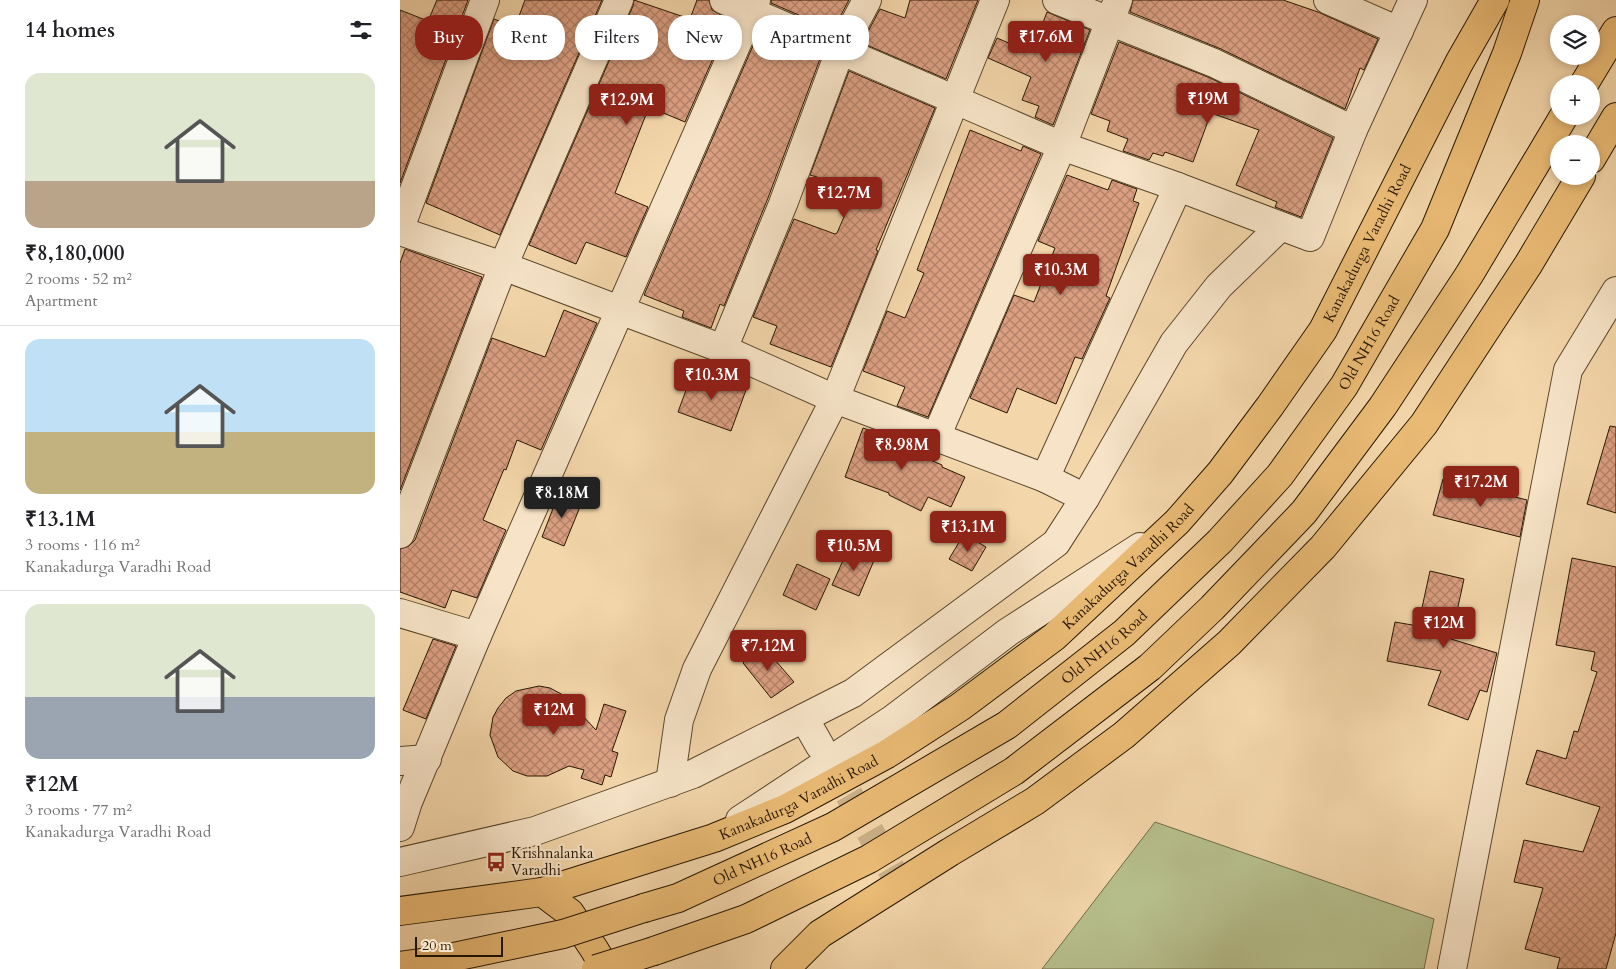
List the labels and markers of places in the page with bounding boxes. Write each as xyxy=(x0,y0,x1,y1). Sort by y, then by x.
pin: ₹17.6M xyxy=(1005,20,1087,63)
pin: ₹19M xyxy=(1178,82,1238,125)
pin: ₹12.9M xyxy=(586,84,668,126)
pin: ₹12.7M xyxy=(803,176,885,219)
pin: ₹10.3M xyxy=(1020,254,1102,296)
pin: ₹10.3M xyxy=(671,358,753,401)
pin: ₹8.98M xyxy=(861,428,943,471)
pin: ₹17.2M xyxy=(1440,466,1522,508)
pin: ₹8.18M xyxy=(521,476,603,519)
pin: ₹13.1M xyxy=(927,510,1009,553)
pin: ₹10.5M xyxy=(813,530,895,572)
pin: ₹12M xyxy=(1414,606,1474,649)
pin: ₹7.12M xyxy=(727,630,809,672)
pin: ₹12M xyxy=(524,694,584,736)
place label: Krishnalanka Varadhi xyxy=(511,843,594,880)
bus stop icon: Krishnalanka Varadhi xyxy=(485,851,507,873)

